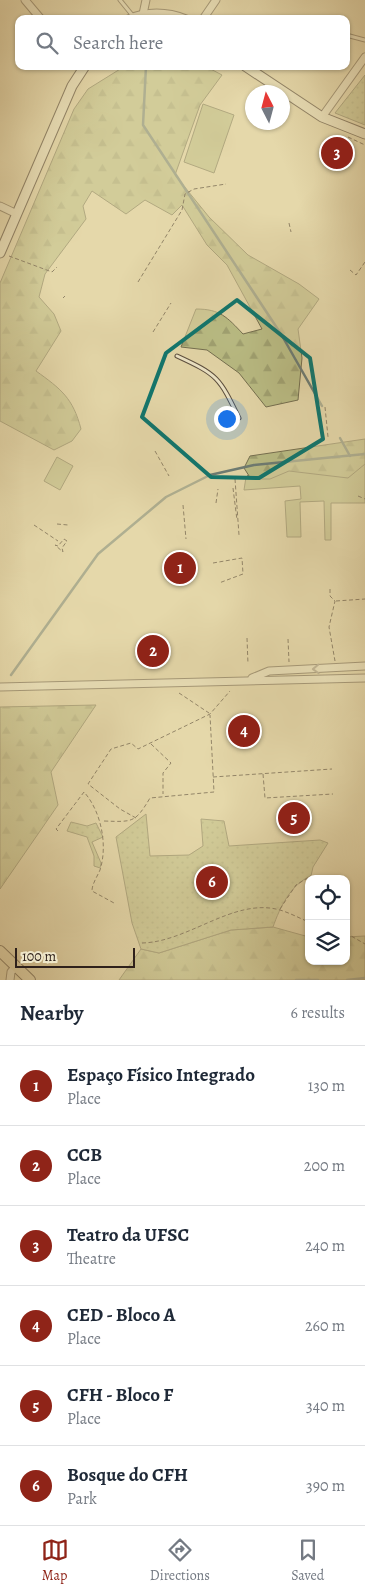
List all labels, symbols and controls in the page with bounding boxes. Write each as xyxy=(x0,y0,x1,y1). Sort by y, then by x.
search box xyxy=(15,15,350,70)
icon: search xyxy=(33,29,61,57)
text: Search here xyxy=(73,30,163,56)
north arrow xyxy=(245,85,290,130)
pin: 3 xyxy=(321,134,353,172)
your location xyxy=(214,406,240,432)
pin: 1 xyxy=(164,549,196,587)
pin: 2 xyxy=(137,632,169,670)
one-way arrow xyxy=(312,663,320,674)
pin: 4 xyxy=(228,712,260,750)
pin: 5 xyxy=(278,799,310,837)
pin: 6 xyxy=(196,863,228,901)
map controls xyxy=(305,875,350,965)
button: locate xyxy=(305,875,350,920)
button: layers xyxy=(305,920,350,965)
scale bar xyxy=(15,945,135,968)
text: 100 m xyxy=(22,947,56,966)
text: Nearby xyxy=(20,999,83,1027)
text: 6 results xyxy=(291,1002,345,1024)
text: Espaço Físico Integrado xyxy=(67,1062,255,1088)
text: 1 xyxy=(33,1075,39,1097)
text: 130 m xyxy=(308,1075,345,1097)
text: Place xyxy=(67,1088,101,1110)
text: CCB xyxy=(67,1142,102,1168)
text: 2 xyxy=(32,1155,40,1177)
text: 200 m xyxy=(304,1155,345,1177)
text: Place xyxy=(67,1168,101,1190)
text: Teatro da UFSC xyxy=(67,1222,189,1248)
text: 3 xyxy=(33,1235,39,1257)
text: 240 m xyxy=(305,1235,345,1257)
text: Theatre xyxy=(67,1248,116,1270)
text: CED - Bloco A xyxy=(67,1302,175,1328)
text: 4 xyxy=(32,1315,40,1337)
text: 260 m xyxy=(305,1315,345,1337)
text: Place xyxy=(67,1328,101,1350)
text: CFH - Bloco F xyxy=(67,1382,173,1408)
text: 5 xyxy=(33,1395,39,1417)
text: 340 m xyxy=(306,1395,345,1417)
text: Place xyxy=(67,1408,101,1430)
text: Bosque do CFH xyxy=(67,1462,188,1488)
text: 6 xyxy=(32,1475,40,1497)
text: 390 m xyxy=(306,1475,345,1497)
text: Park xyxy=(67,1488,97,1510)
tab: Map xyxy=(41,1536,69,1585)
tab: Directions xyxy=(150,1536,210,1585)
tab: Saved xyxy=(291,1536,324,1585)

